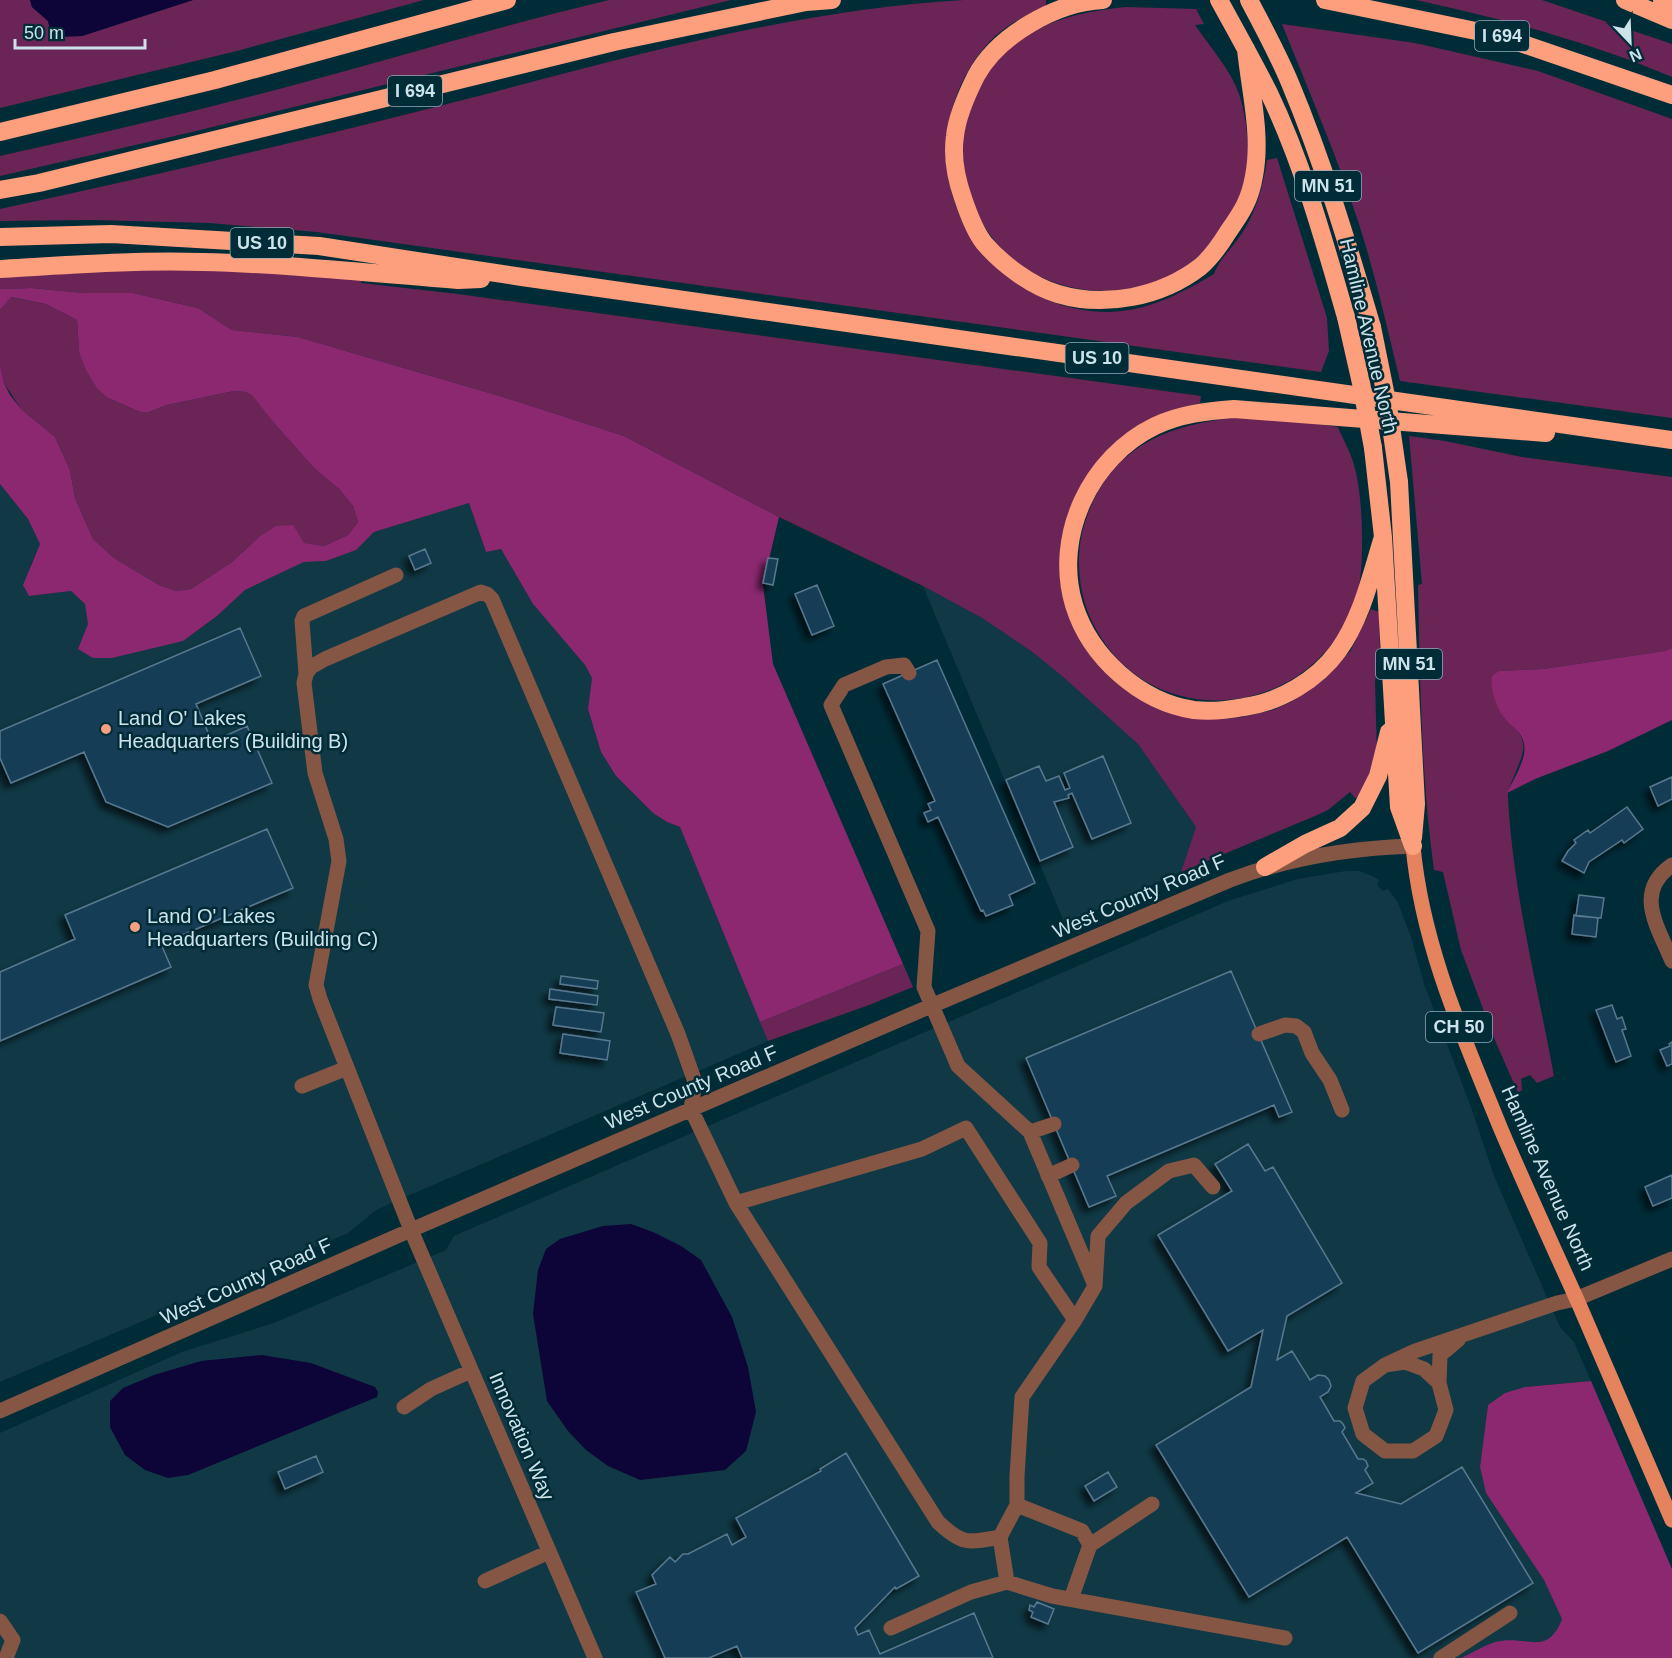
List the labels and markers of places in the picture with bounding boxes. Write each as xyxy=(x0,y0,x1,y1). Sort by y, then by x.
place label: Land O' Lakes Headquarters (Building B) xyxy=(118,707,348,752)
marker: Land O' Lakes Headquarters (Building B) xyxy=(99,722,113,736)
place label: Land O' Lakes Headquarters (Building C) xyxy=(147,905,378,950)
marker: Land O' Lakes Headquarters (Building C) xyxy=(128,920,142,934)

